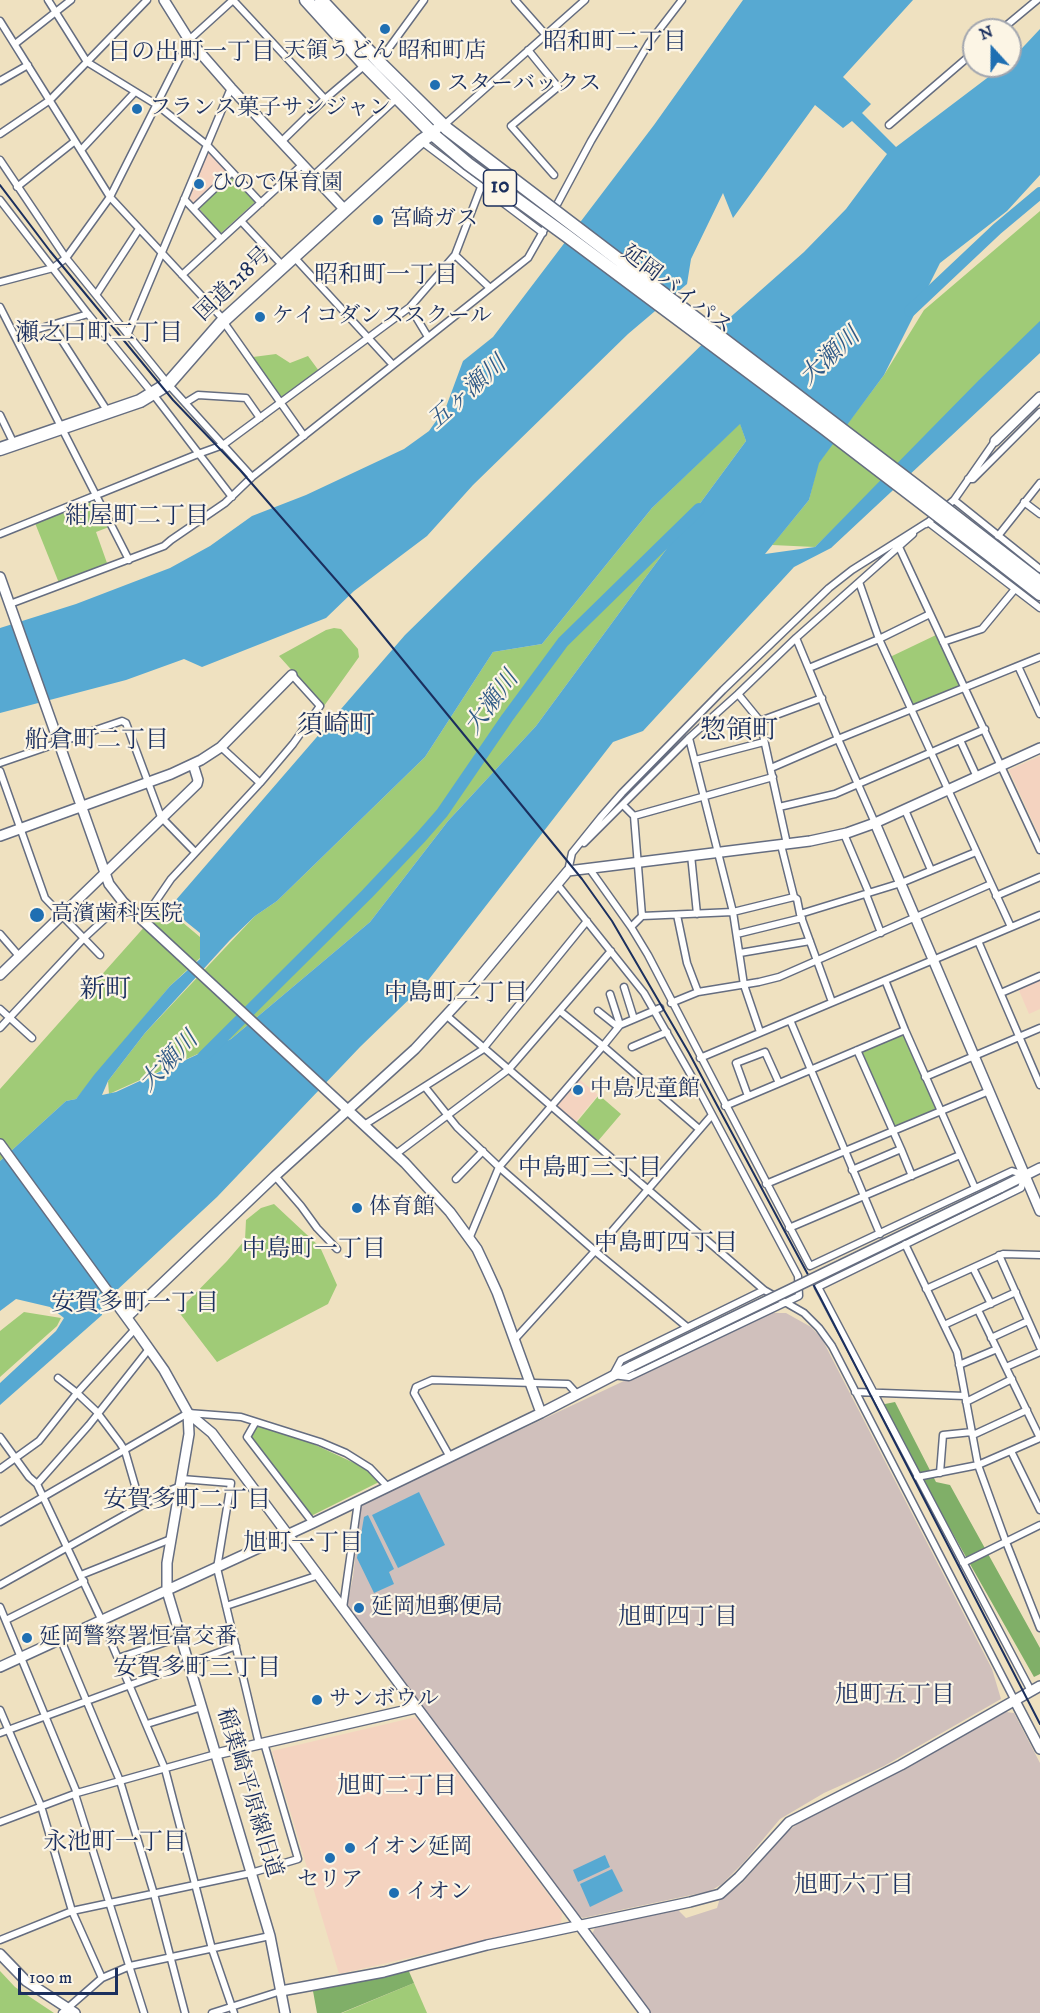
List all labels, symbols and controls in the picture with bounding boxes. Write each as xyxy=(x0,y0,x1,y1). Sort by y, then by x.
north arrow xyxy=(962,18,1022,78)
text: N xyxy=(977,21,996,45)
marker: 天領うどん 昭和町店 xyxy=(378,22,392,36)
district label: 昭和町二丁目 xyxy=(543,30,687,58)
place label: 天領うどん 昭和町店 xyxy=(284,39,486,65)
district label: 日の出町一丁目 xyxy=(107,40,275,68)
place label: スターバックス xyxy=(447,72,601,98)
marker: スターバックス xyxy=(428,78,442,92)
place label: フランス菓子サンジャン xyxy=(149,96,391,122)
marker: フランス菓子サンジャン xyxy=(130,102,144,116)
road number: 10 xyxy=(484,170,516,206)
place label: ひので保育園 xyxy=(211,171,343,197)
marker: ひので保育園 xyxy=(192,177,206,191)
place label: 宮崎ガス xyxy=(390,207,478,233)
marker: 宮崎ガス xyxy=(371,213,385,227)
street label: 延岡バイパス xyxy=(615,241,737,341)
street label: 国道218号 xyxy=(190,242,278,328)
district label: 昭和町一丁目 xyxy=(314,263,458,291)
place label: ケイコダンススクール xyxy=(272,304,492,330)
marker: ケイコダンススクール xyxy=(253,310,267,324)
district label: 瀬之口町二丁目 xyxy=(15,321,183,349)
water label: 大瀬川 xyxy=(795,323,867,393)
water label: 五ヶ瀬川 xyxy=(423,351,513,437)
district label: 紺屋町二丁目 xyxy=(65,504,209,532)
water label: 大瀬川 xyxy=(460,667,526,741)
district label: 須崎町 xyxy=(297,712,375,744)
district label: 惣領町 xyxy=(700,717,778,749)
district label: 船倉町二丁目 xyxy=(25,728,169,756)
place label: 高濱歯科医院 xyxy=(51,902,183,928)
marker: 高濱歯科医院 xyxy=(28,906,46,924)
district label: 新町 xyxy=(79,976,131,1008)
district label: 中島町二丁目 xyxy=(384,981,528,1009)
water label: 大瀬川 xyxy=(135,1027,205,1099)
place label: 中島児童館 xyxy=(590,1077,700,1103)
marker: 中島児童館 xyxy=(571,1083,585,1097)
district label: 中島町三丁目 xyxy=(518,1156,662,1184)
place label: 体育館 xyxy=(369,1195,435,1221)
marker: 体育館 xyxy=(350,1201,364,1215)
district label: 中島町四丁目 xyxy=(594,1231,738,1259)
district label: 中島町一丁目 xyxy=(242,1237,386,1265)
district label: 安賀多町一丁目 xyxy=(51,1291,219,1319)
district label: 安賀多町二丁目 xyxy=(103,1488,271,1516)
district label: 旭町一丁目 xyxy=(243,1531,363,1559)
place label: 延岡旭郵便局 xyxy=(371,1595,503,1621)
marker: 延岡旭郵便局 xyxy=(352,1601,366,1615)
district label: 旭町四丁目 xyxy=(618,1605,738,1633)
place label: 延岡警察署恒富交番 xyxy=(39,1625,237,1651)
marker: 延岡警察署恒富交番 xyxy=(20,1631,34,1645)
district label: 安賀多町三丁目 xyxy=(113,1656,281,1684)
district label: 旭町五丁目 xyxy=(835,1683,955,1711)
place label: サンボウル xyxy=(329,1687,439,1713)
marker: サンボウル xyxy=(310,1693,324,1707)
street label: 稲葉崎平原線旧道 xyxy=(210,1705,286,1881)
district label: 旭町二丁目 xyxy=(337,1774,457,1802)
district label: 永池町一丁目 xyxy=(43,1830,187,1858)
place label: イオン延岡 xyxy=(362,1835,472,1861)
marker: イオン延岡 xyxy=(343,1841,357,1855)
marker: セリア xyxy=(323,1851,337,1865)
place label: セリア xyxy=(297,1868,363,1894)
district label: 旭町六丁目 xyxy=(794,1873,914,1901)
place label: イオン xyxy=(406,1880,472,1906)
marker: イオン xyxy=(387,1886,401,1900)
scale bar xyxy=(21,1956,122,1994)
text: 100 m xyxy=(29,1967,72,1989)

